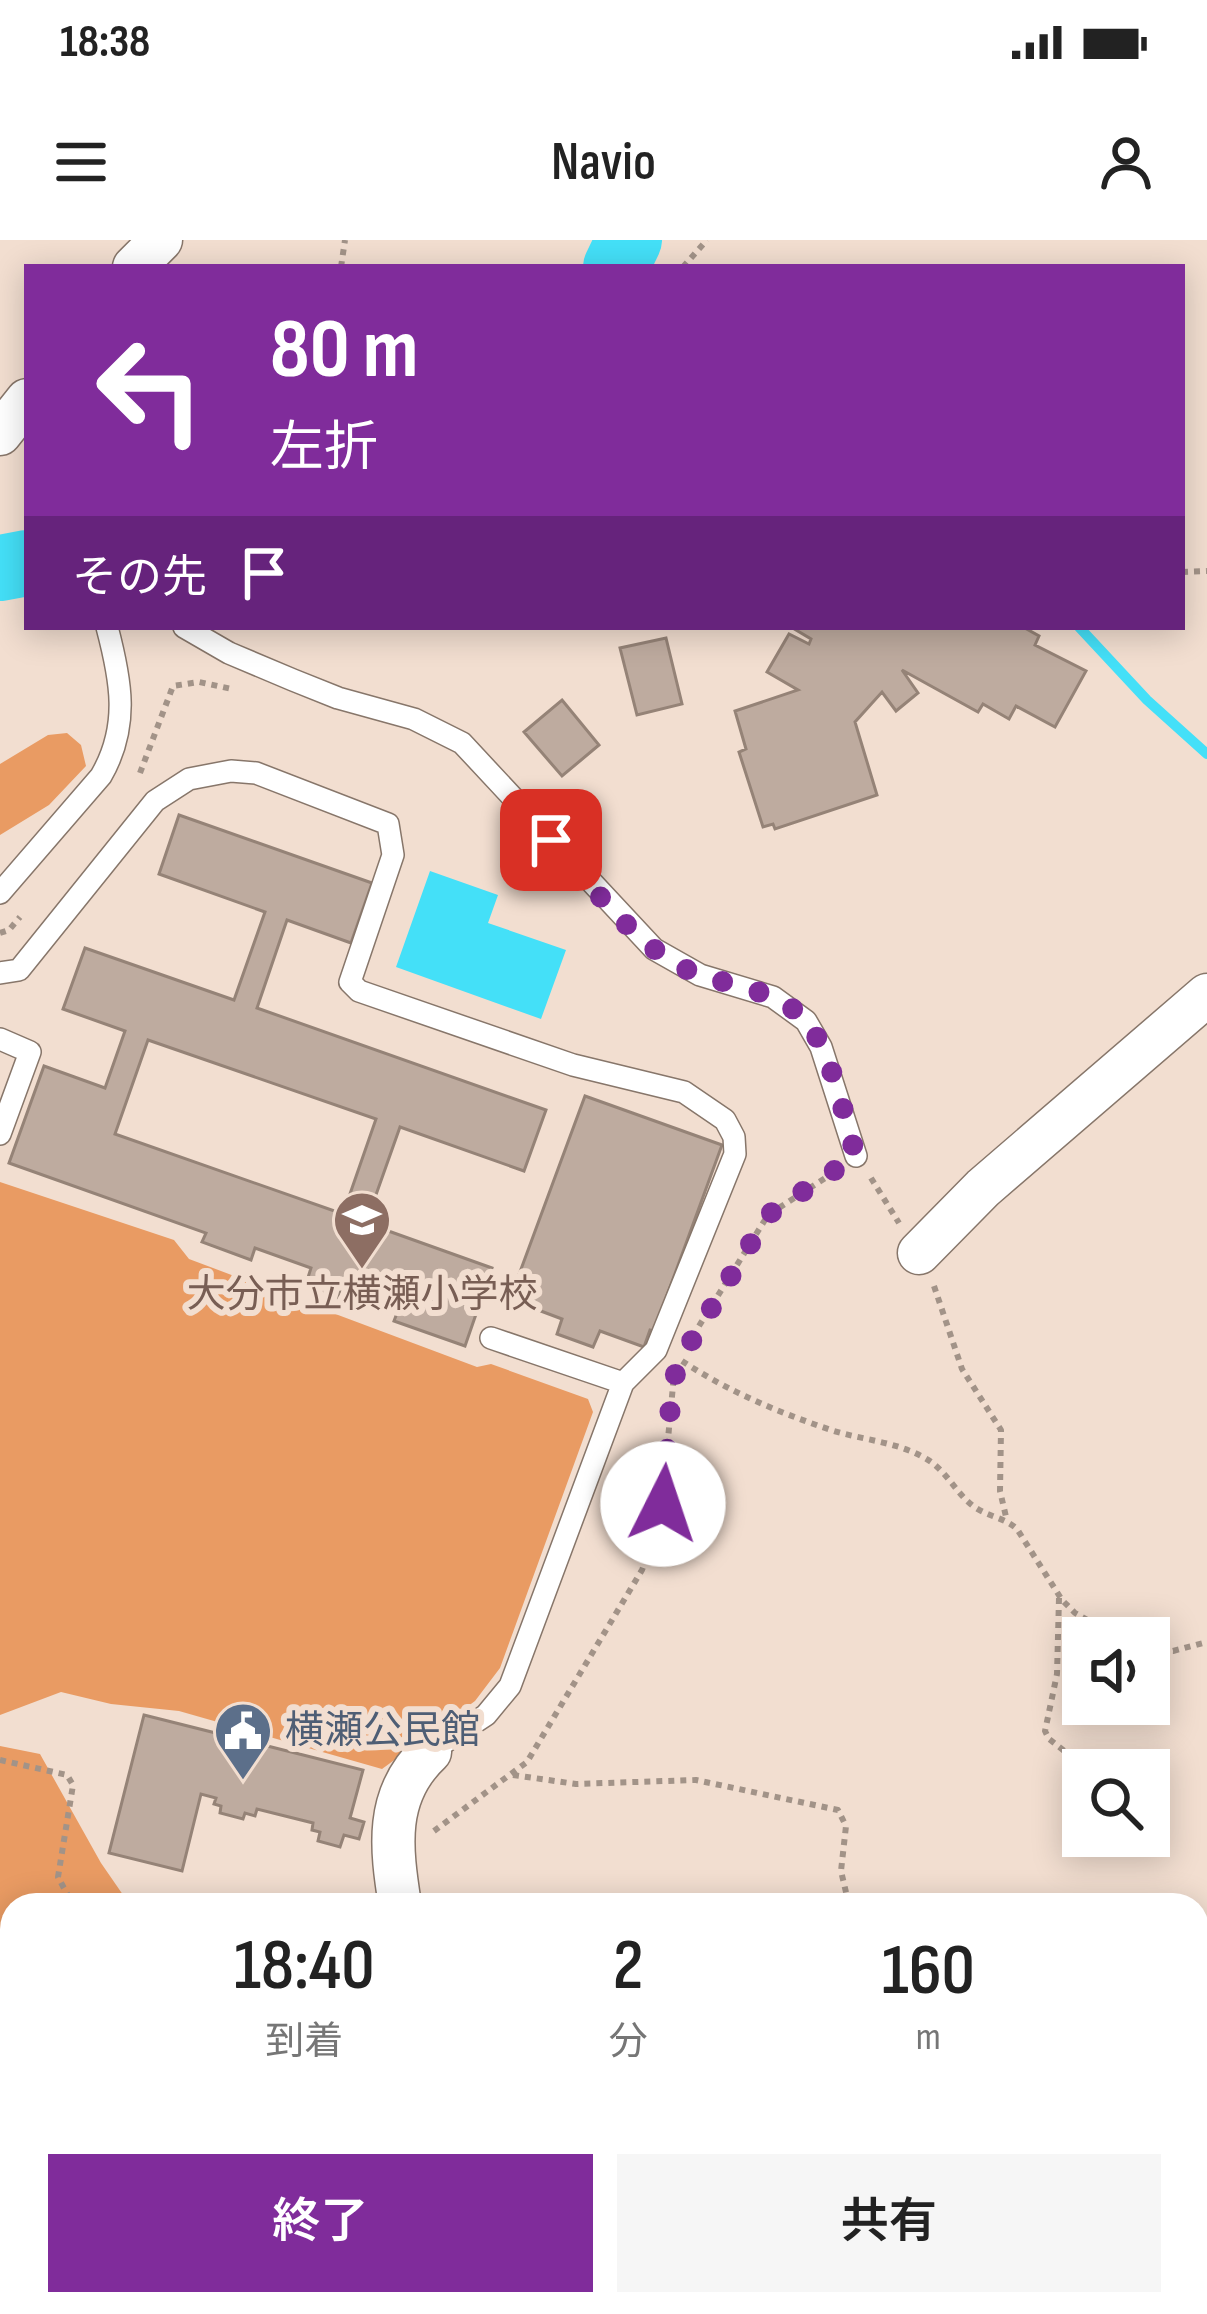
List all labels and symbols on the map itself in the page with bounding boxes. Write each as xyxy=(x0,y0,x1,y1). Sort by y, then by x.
pin xyxy=(500,789,602,891)
school or university icon: 大分市立横瀬小学校 xyxy=(331,1189,393,1271)
place label: 大分市立横瀬小学校 xyxy=(186,1272,538,1319)
position arrow xyxy=(600,1441,726,1567)
public building icon: 横瀬公民館 xyxy=(212,1700,274,1782)
place label: 横瀬公民館 xyxy=(285,1708,480,1755)

